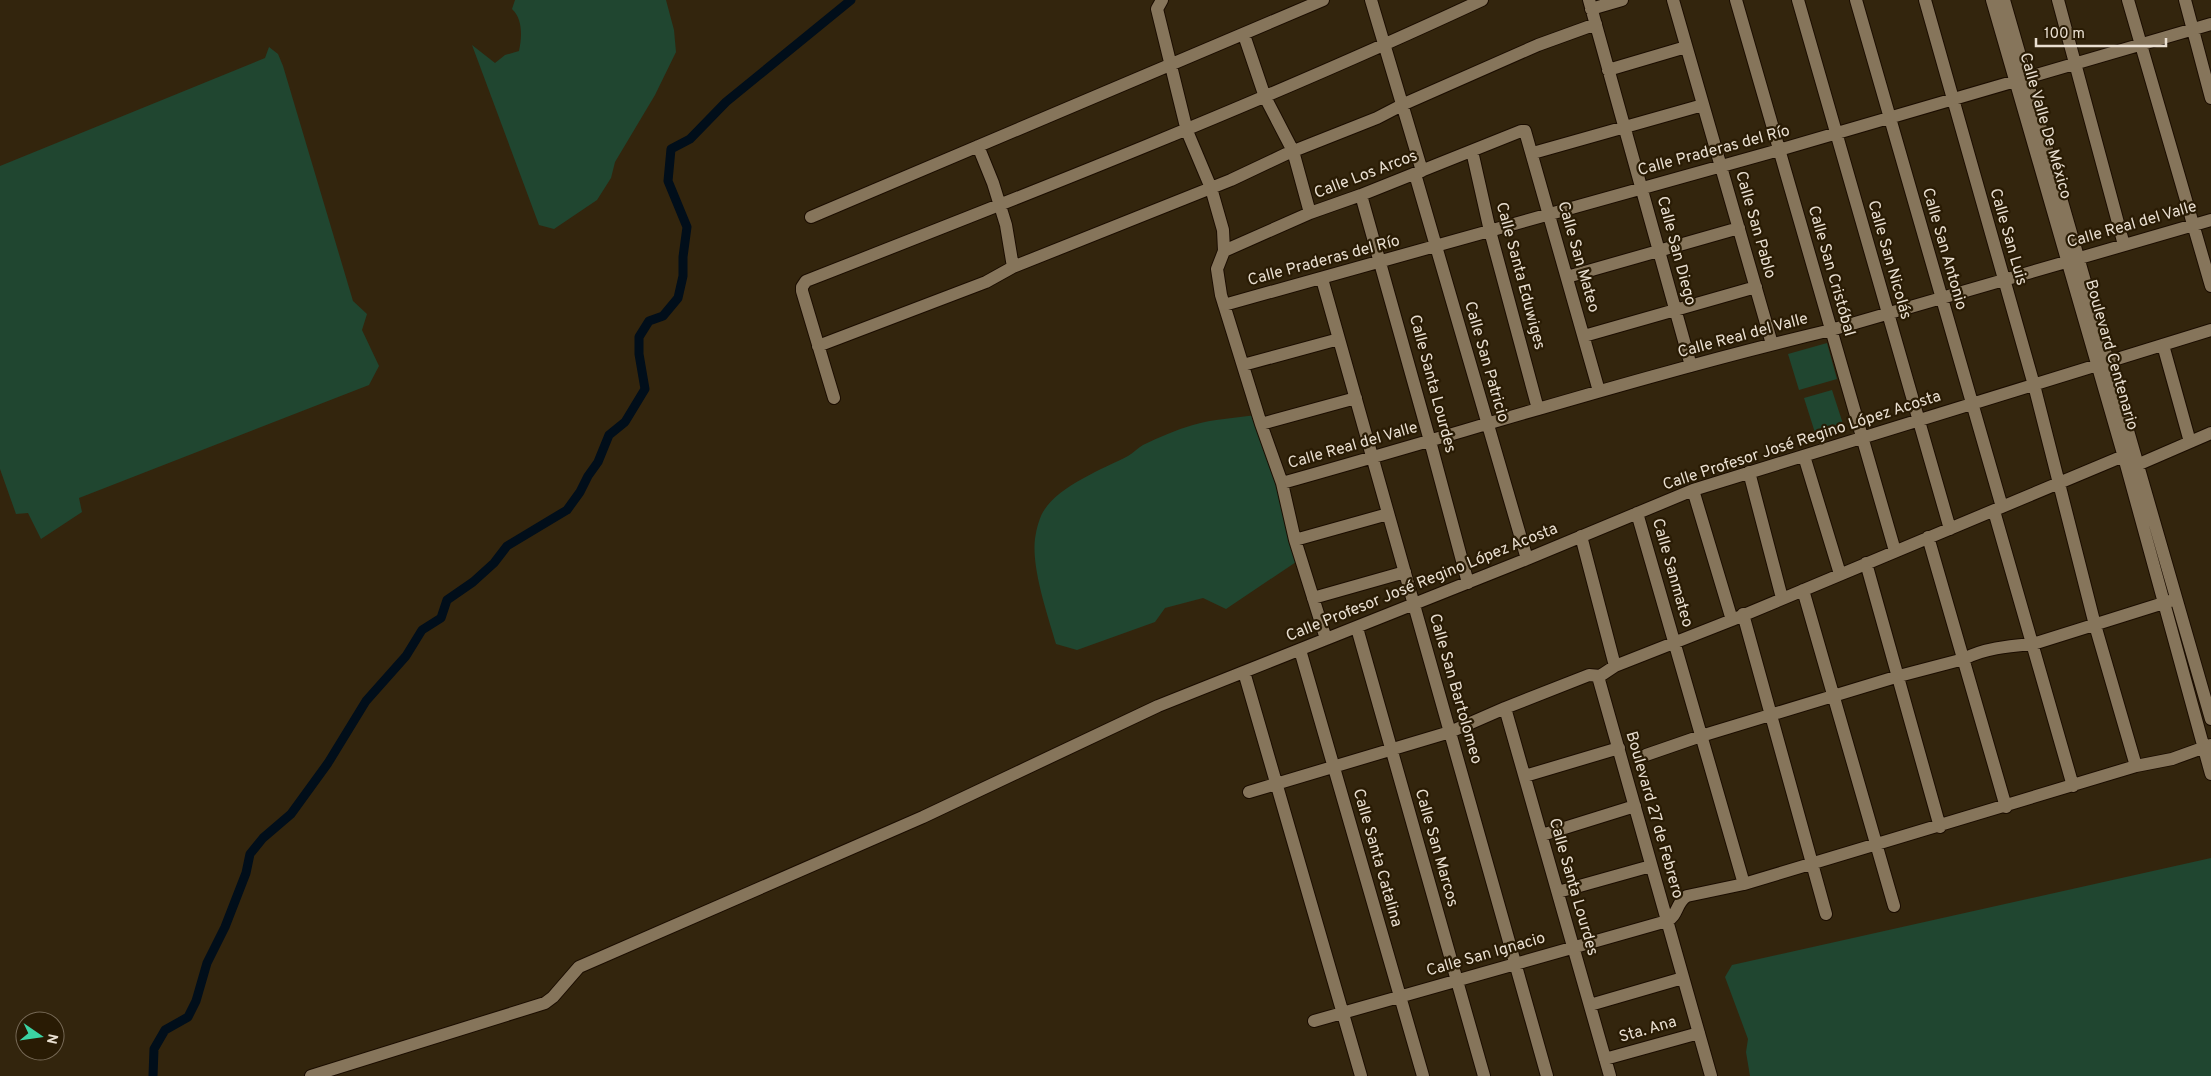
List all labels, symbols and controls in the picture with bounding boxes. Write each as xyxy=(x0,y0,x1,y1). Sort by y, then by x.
scale bar xyxy=(2036,15,2166,47)
text: 100 m xyxy=(2044,25,2085,44)
street label: Calle Valle De México xyxy=(2015,50,2075,202)
street label: Calle Praderas del Río xyxy=(1636,121,1792,181)
street label: Calle Los Arcos xyxy=(1312,146,1420,204)
street label: Calle San Pablo xyxy=(1730,169,1780,281)
street label: Calle San Antonio xyxy=(1917,186,1971,312)
street label: Calle San Luis xyxy=(1985,186,2031,288)
street label: Calle San Diego xyxy=(1652,194,1700,308)
street label: Calle Real del Valle xyxy=(2065,197,2199,253)
street label: Calle San Nicolás xyxy=(1862,198,1916,322)
street label: Calle San Mateo xyxy=(1553,199,1603,315)
street label: Calle Santa Eduwiges xyxy=(1491,200,1549,352)
street label: Calle San Cristóbal xyxy=(1803,203,1859,339)
street label: Calle Praderas del Río xyxy=(1246,231,1402,291)
street label: Boulevard Centenario xyxy=(2080,277,2142,433)
street label: Calle San Patricio xyxy=(1459,299,1513,425)
street label: Calle Real del Valle xyxy=(1676,309,1810,363)
street label: Calle Santa Lourdes xyxy=(1404,313,1460,455)
street label: Calle Profesor José Regino López Acosta xyxy=(1660,386,1944,496)
street label: Calle Real del Valle xyxy=(1286,418,1420,474)
street label: Calle Sanmateo xyxy=(1647,516,1697,630)
street label: Calle Profesor José Regino López Acosta xyxy=(1283,519,1561,647)
street label: Calle San Bartolomeo xyxy=(1424,611,1486,767)
street label: Boulevard 27 de Febrero xyxy=(1621,729,1687,901)
street label: Calle Santa Catalina xyxy=(1348,786,1406,930)
street label: Calle San Marcos xyxy=(1410,787,1462,909)
street label: Calle Santa Lourdes xyxy=(1544,816,1602,958)
street label: Calle San Ignacio xyxy=(1424,928,1548,982)
north arrow xyxy=(15,1011,65,1061)
street label: Sta. Ana xyxy=(1617,1012,1679,1048)
text: N xyxy=(42,1032,61,1045)

